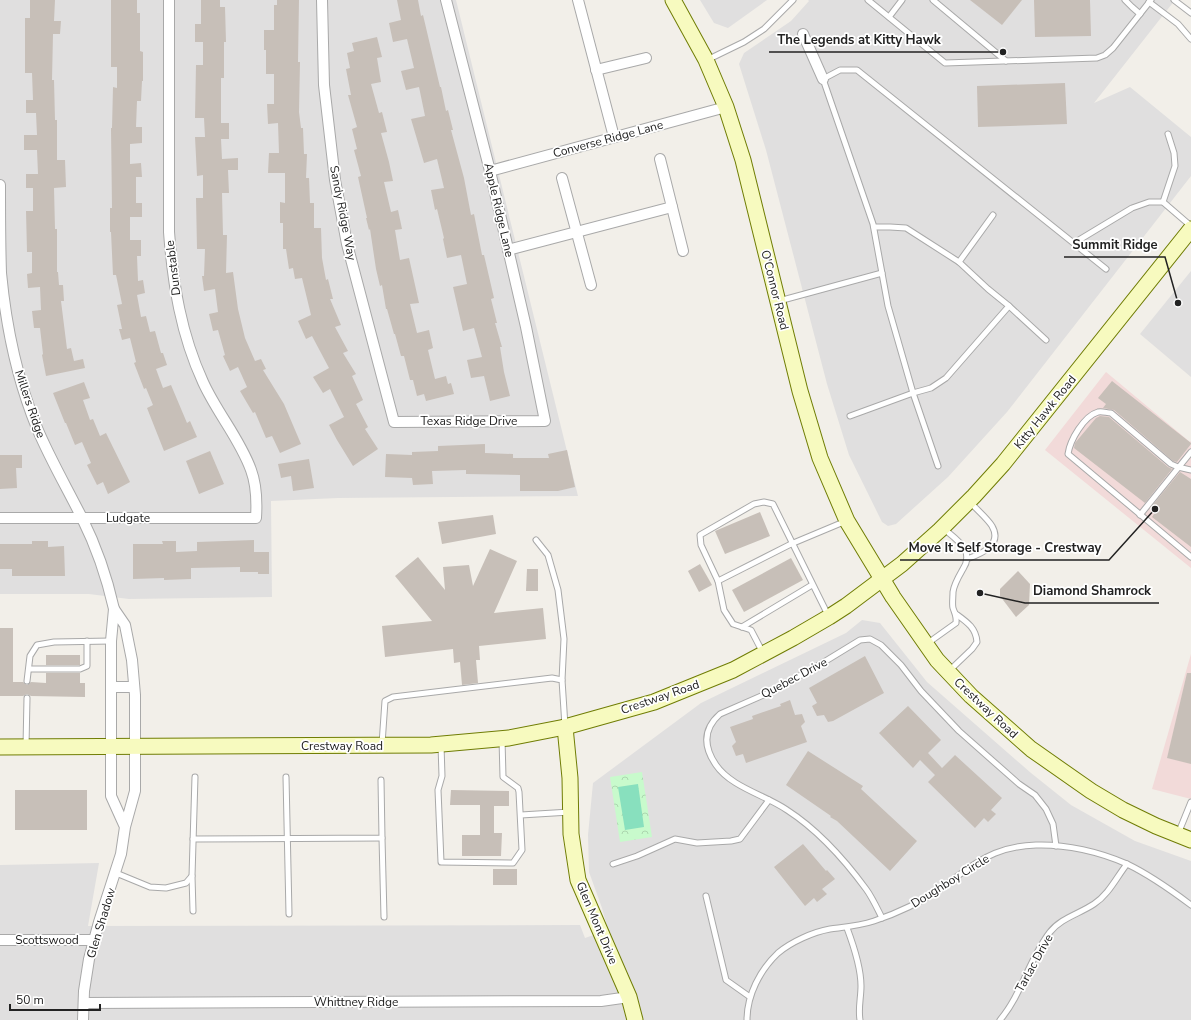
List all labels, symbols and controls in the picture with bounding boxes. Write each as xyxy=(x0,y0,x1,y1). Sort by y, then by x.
callout: The Legends at Kitty Hawk xyxy=(769,27,948,52)
text: The Legends at Kitty Hawk xyxy=(777,31,942,49)
street label: Converse Ridge Lane xyxy=(551,117,665,161)
street label: Apple Ridge Lane xyxy=(480,161,518,259)
street label: Sandy Ridge Way xyxy=(326,164,360,263)
callout: Summit Ridge xyxy=(1064,232,1165,257)
text: Summit Ridge xyxy=(1072,236,1158,254)
street label: Dunstable xyxy=(162,239,184,297)
street label: O'Connor Road xyxy=(757,248,793,332)
street label: Millers Ridge xyxy=(11,368,49,440)
street label: Kitty Hawk Road xyxy=(1010,372,1080,452)
street label: Texas Ridge Drive xyxy=(421,413,517,429)
street label: Ludgate xyxy=(106,510,150,526)
callout: Move It Self Storage - Crestway xyxy=(900,535,1109,560)
text: Move It Self Storage - Crestway xyxy=(909,539,1102,557)
callout: Diamond Shamrock xyxy=(1025,578,1159,603)
text: Diamond Shamrock xyxy=(1033,582,1152,600)
street label: Quebec Drive xyxy=(758,654,830,702)
street label: Crestway Road xyxy=(951,674,1021,742)
street label: Crestway Road xyxy=(619,676,701,718)
street label: Crestway Road xyxy=(301,738,383,754)
street label: Doughboy Circle xyxy=(908,851,992,911)
street label: Glen Mont Drive xyxy=(572,879,622,967)
street label: Glen Shadow xyxy=(83,886,119,960)
street label: Tarlac Drive xyxy=(1011,931,1057,995)
street label: Scottswood xyxy=(15,932,79,948)
scale bar xyxy=(10,986,100,1012)
text: 50 m xyxy=(16,992,44,1008)
street label: Whittney Ridge xyxy=(314,994,398,1010)

